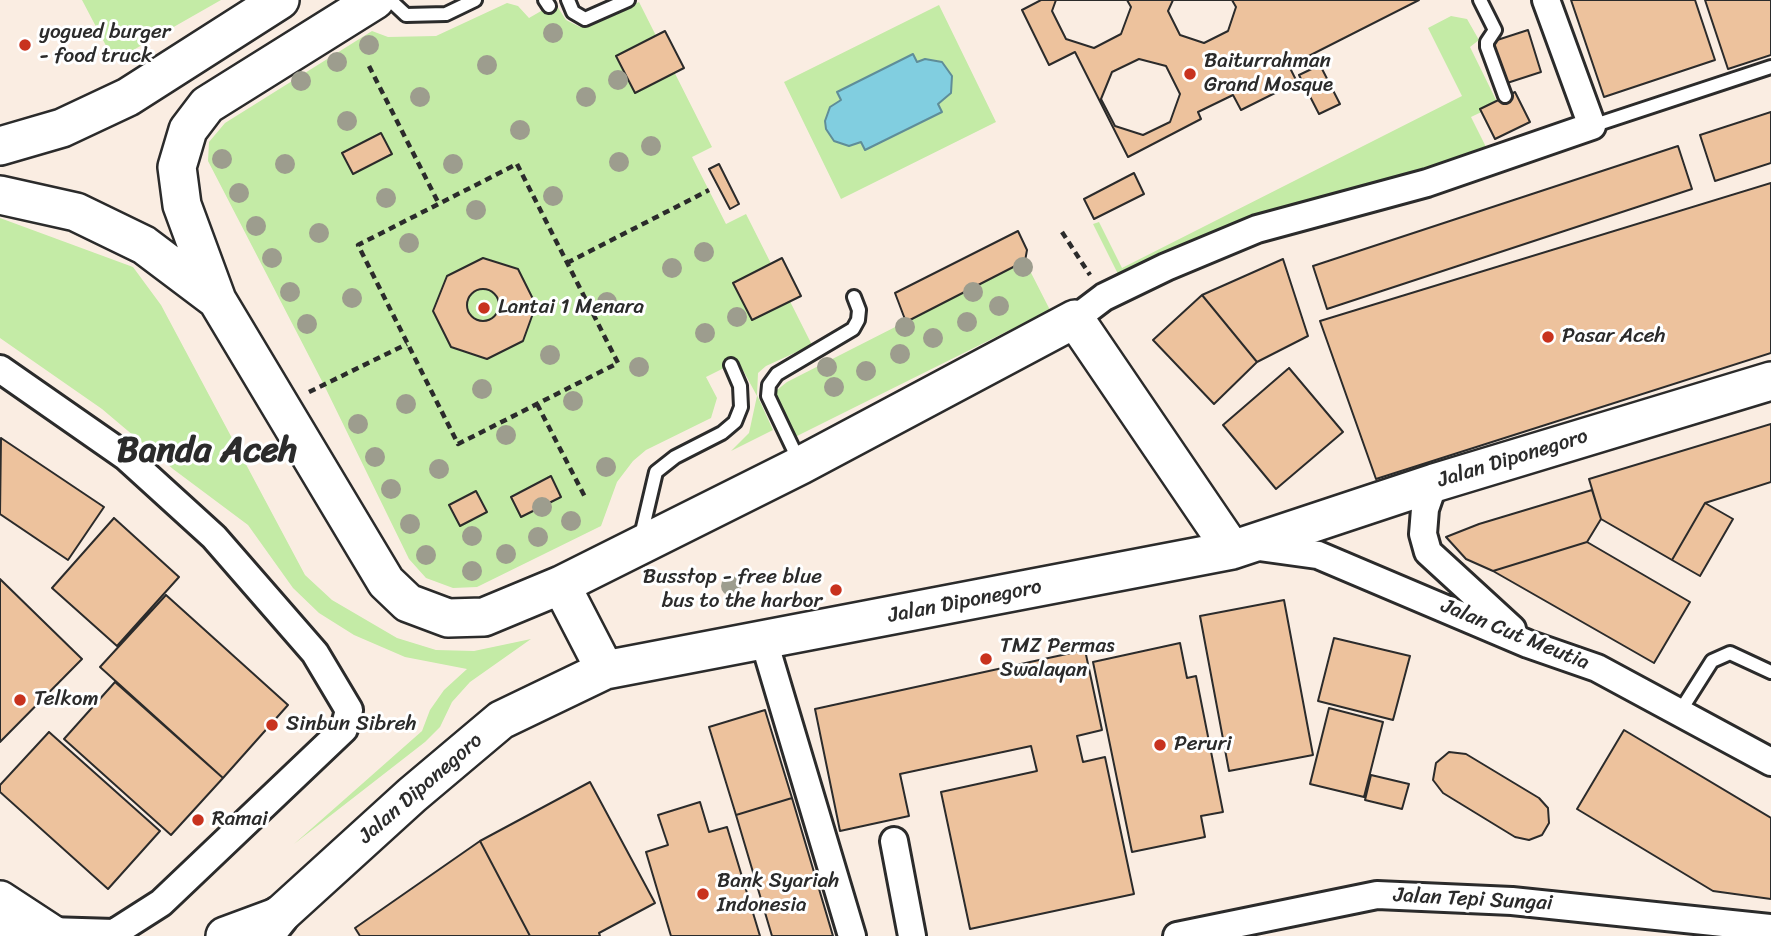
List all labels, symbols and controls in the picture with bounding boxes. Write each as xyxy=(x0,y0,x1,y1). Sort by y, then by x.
place label: yogued burger - food truck xyxy=(39,20,170,70)
marker: yogued burger - food truck xyxy=(17,37,33,53)
place label: Baiturrahman Grand Mosque xyxy=(1204,49,1333,99)
marker: Baiturrahman Grand Mosque xyxy=(1182,66,1198,82)
place label: Lantai 1 Menara xyxy=(498,295,644,321)
marker: Lantai 1 Menara xyxy=(476,300,492,316)
place label: Pasar Aceh xyxy=(1562,324,1666,350)
marker: Pasar Aceh xyxy=(1540,329,1556,345)
street label: Jalan Diponegoro xyxy=(1435,424,1591,494)
district label: Banda Aceh xyxy=(117,431,297,473)
place label: Busstop - free blue bus to the harbor xyxy=(643,565,822,615)
street label: Jalan Diponegoro xyxy=(886,575,1044,629)
marker: Busstop - free blue bus to the harbor xyxy=(828,582,844,598)
street label: Jalan Cut Meutia xyxy=(1437,594,1593,676)
place label: TMZ Permas Swalayan xyxy=(1000,634,1115,684)
marker: TMZ Permas Swalayan xyxy=(978,651,994,667)
place label: Telkom xyxy=(34,687,99,713)
marker: Telkom xyxy=(12,692,28,708)
place label: Sinbun Sibreh xyxy=(286,712,417,738)
marker: Sinbun Sibreh xyxy=(264,717,280,733)
street label: Jalan Diponegoro xyxy=(354,728,488,850)
place label: Peruri xyxy=(1174,732,1232,758)
marker: Peruri xyxy=(1152,737,1168,753)
place label: Ramai xyxy=(212,807,268,833)
marker: Ramai xyxy=(190,812,206,828)
place label: Bank Syariah Indonesia xyxy=(717,869,839,919)
street label: Jalan Tepi Sungai xyxy=(1393,883,1553,917)
marker: Bank Syariah Indonesia xyxy=(695,886,711,902)

